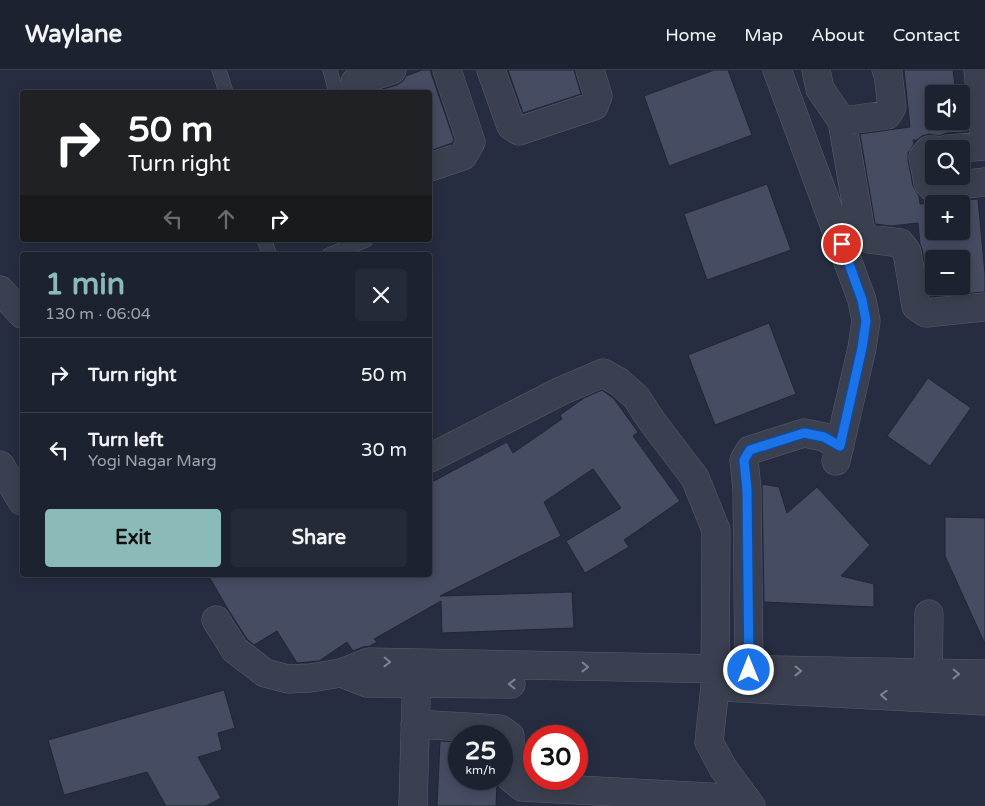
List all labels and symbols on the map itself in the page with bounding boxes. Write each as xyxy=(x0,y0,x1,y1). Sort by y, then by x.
pin xyxy=(821,223,863,265)
position arrow xyxy=(722,643,774,695)
one-way arrow xyxy=(384,657,392,668)
one-way arrow xyxy=(581,661,589,672)
one-way arrow xyxy=(794,665,802,676)
one-way arrow xyxy=(953,669,961,679)
one-way arrow xyxy=(507,679,515,689)
one-way arrow xyxy=(880,690,888,701)
speed limit sign: 30 xyxy=(523,725,588,790)

